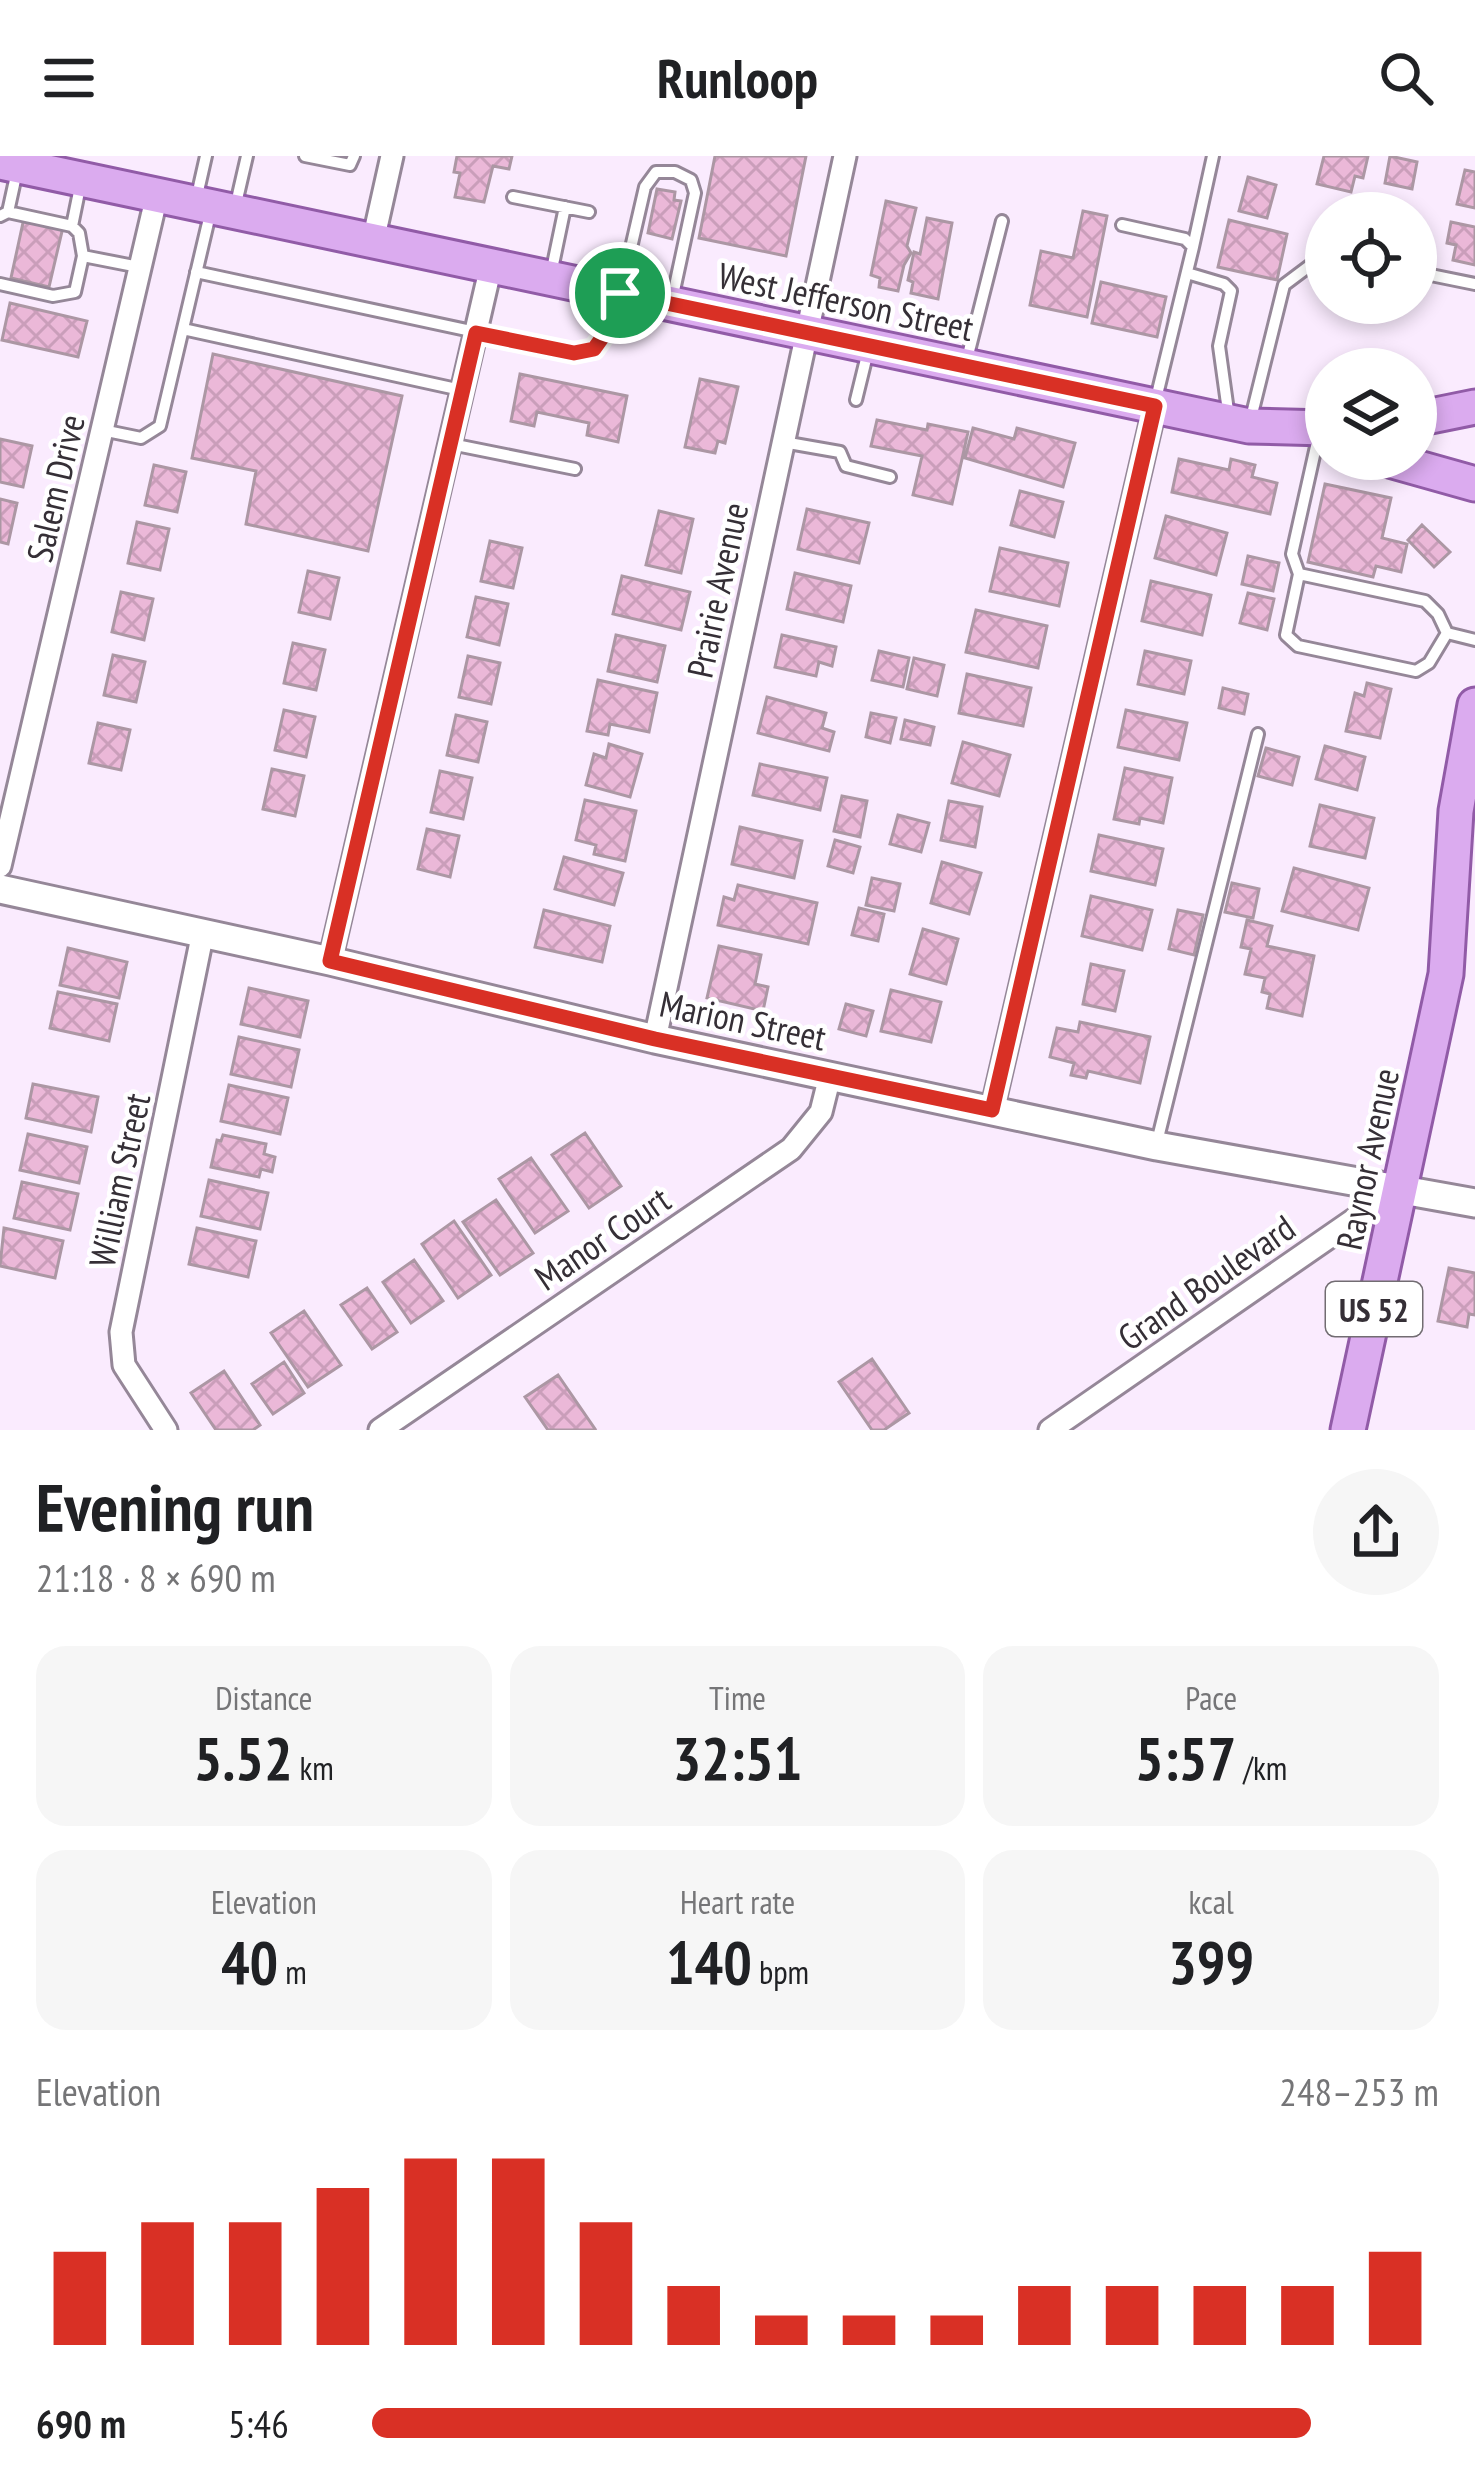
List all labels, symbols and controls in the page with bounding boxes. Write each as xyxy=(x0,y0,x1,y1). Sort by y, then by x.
text: Runloop xyxy=(657,43,818,113)
icon: menu xyxy=(36,45,102,111)
icon: search xyxy=(1373,45,1439,111)
map controls xyxy=(1305,192,1437,480)
button: locate xyxy=(1305,192,1437,324)
pin xyxy=(569,242,671,344)
street label: West Jefferson Street xyxy=(714,251,978,351)
icon: arrive xyxy=(587,260,653,326)
button: layers xyxy=(1305,348,1437,480)
street label: Salem Drive xyxy=(15,410,95,566)
street label: Prairie Avenue xyxy=(676,498,758,682)
street label: Marion Street xyxy=(656,979,830,1061)
street label: Raynor Avenue xyxy=(1325,1064,1409,1254)
street label: William Street xyxy=(78,1089,160,1271)
street label: Manor Court xyxy=(525,1176,679,1300)
street label: Grand Boulevard xyxy=(1108,1204,1304,1360)
road number: US 52 xyxy=(1326,1282,1422,1336)
text: Evening run xyxy=(36,1464,314,1549)
button: share xyxy=(1313,1469,1439,1595)
text: 21:18 · 8 × 690 m xyxy=(36,1552,276,1603)
text: Distance xyxy=(215,1676,312,1719)
text: Time xyxy=(709,1676,766,1719)
text: Pace xyxy=(1185,1676,1237,1719)
text: 5.52 xyxy=(194,1719,293,1797)
text: 32:51 xyxy=(673,1719,802,1797)
text: 5:57 xyxy=(1135,1719,1236,1797)
text: km xyxy=(293,1746,334,1789)
text: /km xyxy=(1236,1746,1287,1789)
text: Elevation xyxy=(211,1880,317,1923)
text: Heart rate xyxy=(680,1880,795,1923)
text: kcal xyxy=(1189,1880,1234,1923)
text: 40 xyxy=(221,1923,278,2001)
text: 140 xyxy=(666,1923,752,2001)
text: 399 xyxy=(1168,1923,1254,2001)
text: m xyxy=(278,1950,307,1993)
text: bpm xyxy=(752,1950,809,1993)
text: Elevation xyxy=(36,2066,161,2117)
text: 248–253 m xyxy=(1279,2066,1439,2117)
text: 690 m xyxy=(36,2398,126,2449)
text: 5:46 xyxy=(228,2398,289,2449)

